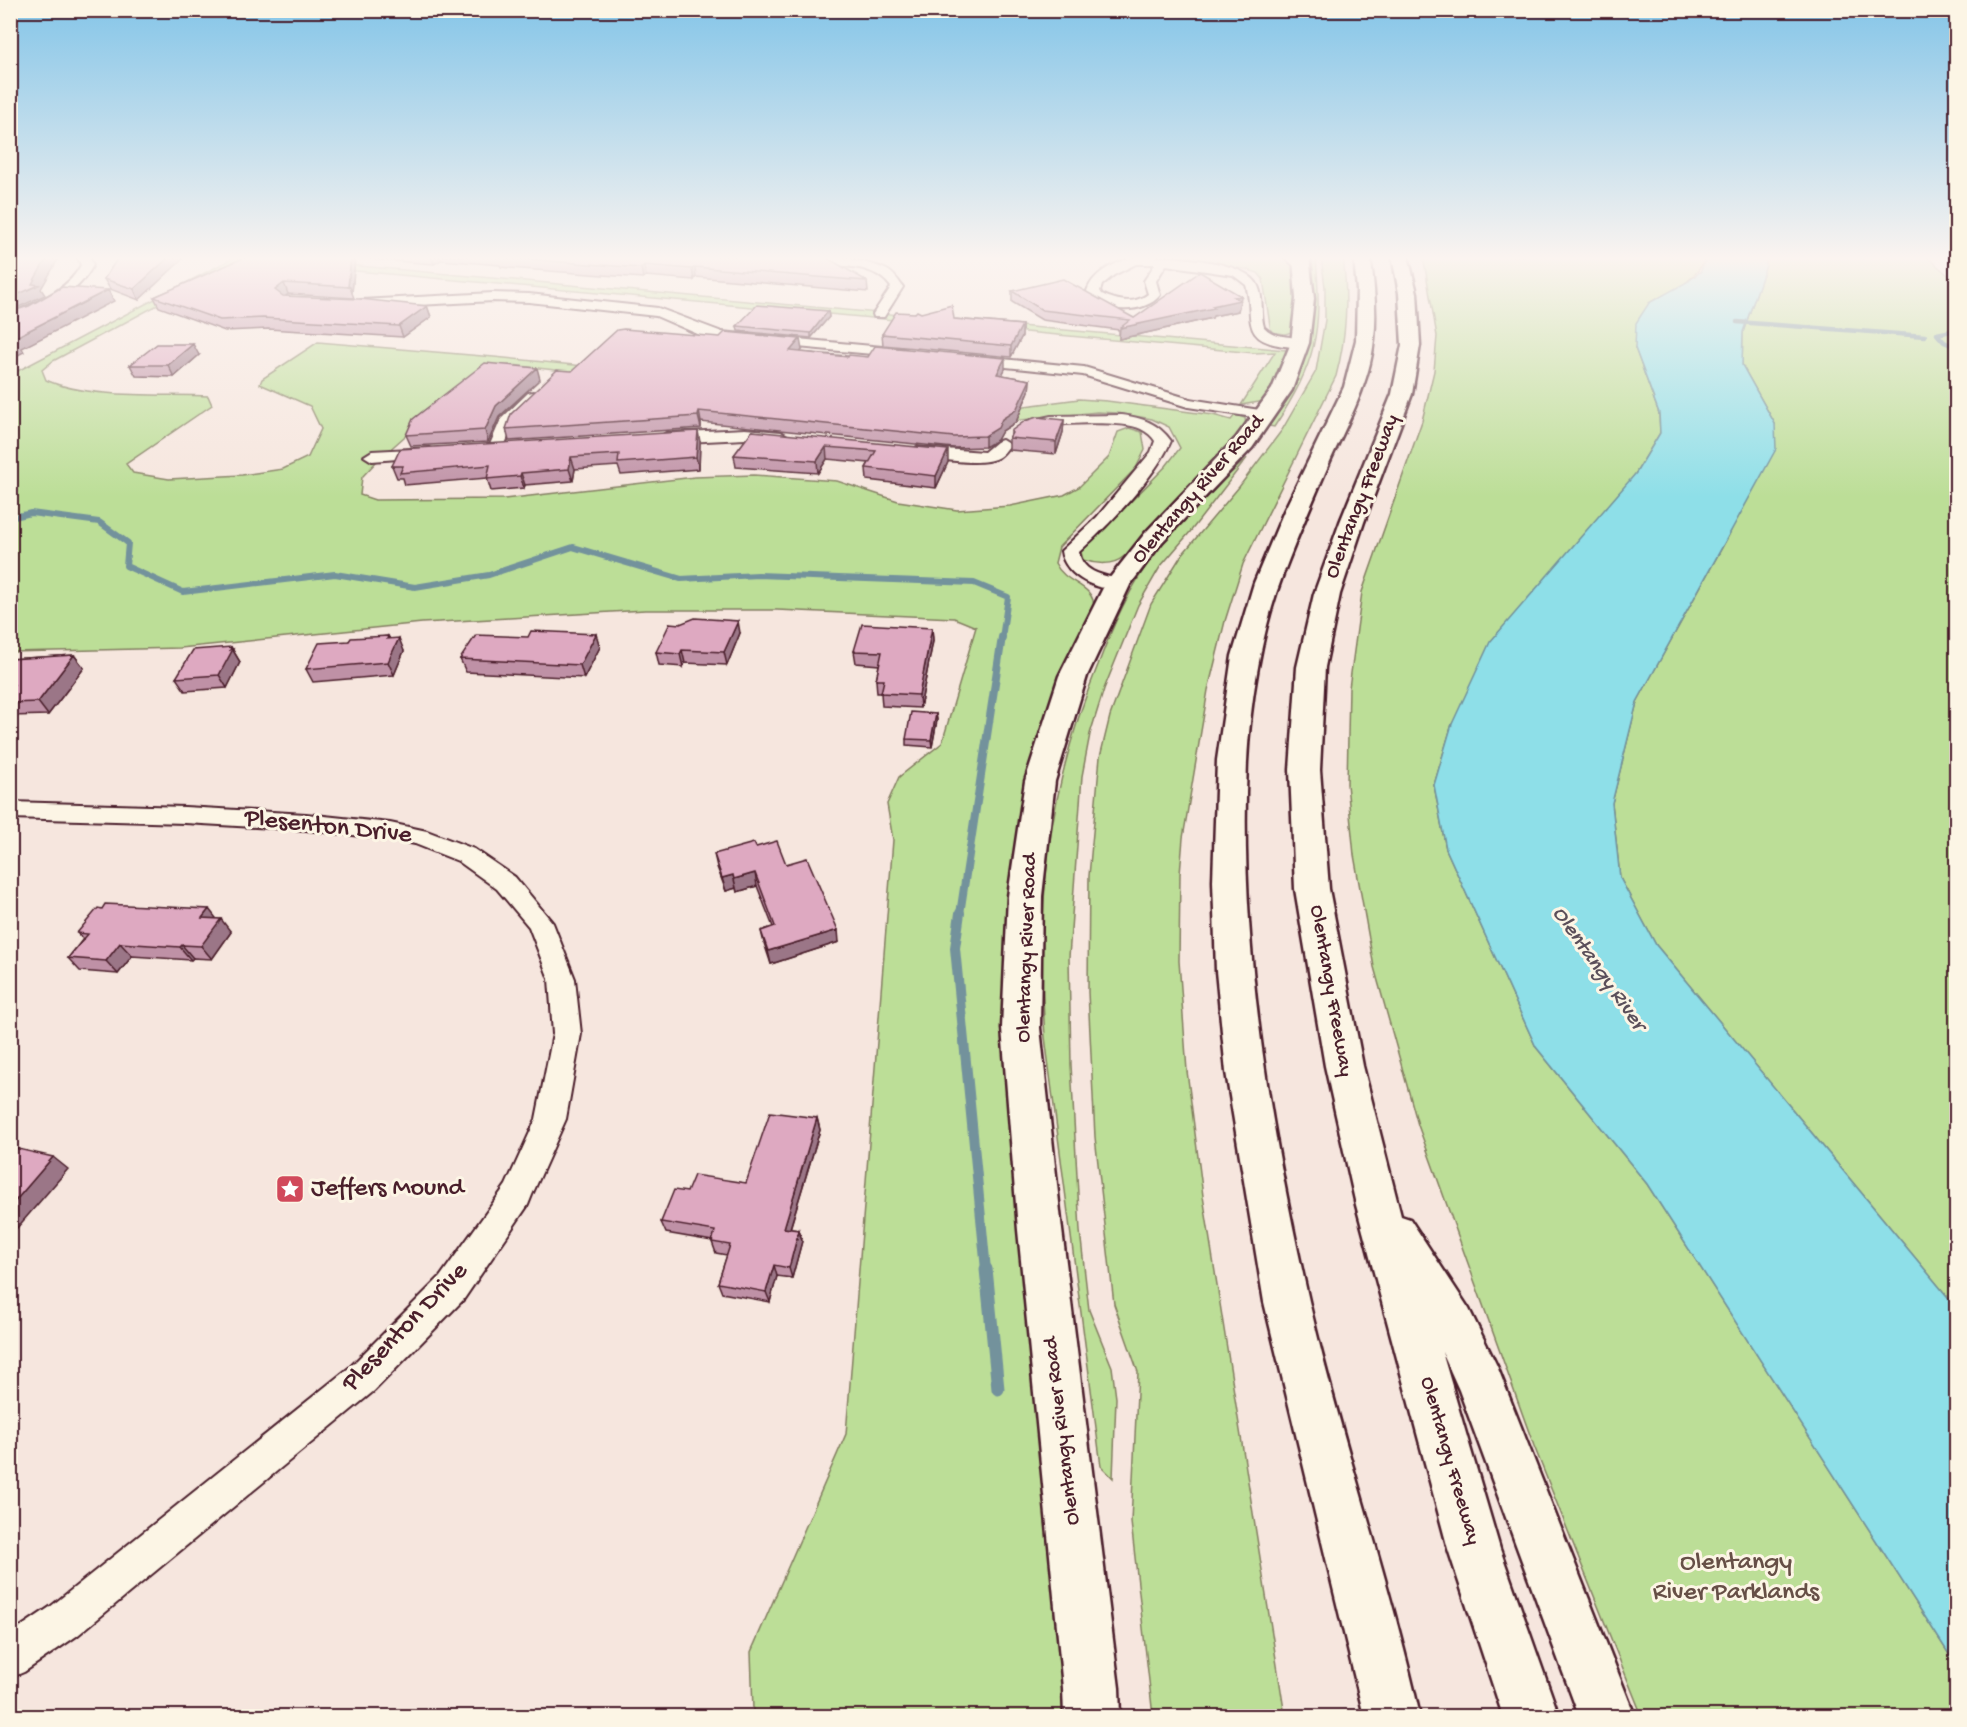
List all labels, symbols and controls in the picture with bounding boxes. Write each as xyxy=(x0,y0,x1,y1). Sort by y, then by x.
street label: Olentangy River Road xyxy=(1127,409,1272,570)
street label: Olentangy Freeway xyxy=(1320,411,1406,583)
street label: Plesenton Drive xyxy=(242,804,414,852)
street label: Olentangy River Road xyxy=(1012,851,1044,1043)
water label: Olentangy River xyxy=(1546,902,1653,1039)
street label: Olentangy Freeway xyxy=(1303,903,1357,1079)
place icon: Jeffers Mound xyxy=(274,1173,306,1205)
place label: Jeffers Mound xyxy=(311,1174,466,1205)
street label: Plesenton Drive xyxy=(336,1256,476,1400)
street label: Olentangy River Road xyxy=(1039,1334,1087,1527)
street label: Olentangy Freeway xyxy=(1413,1374,1485,1548)
park label: Olentangy River Parklands xyxy=(1653,1548,1821,1609)

